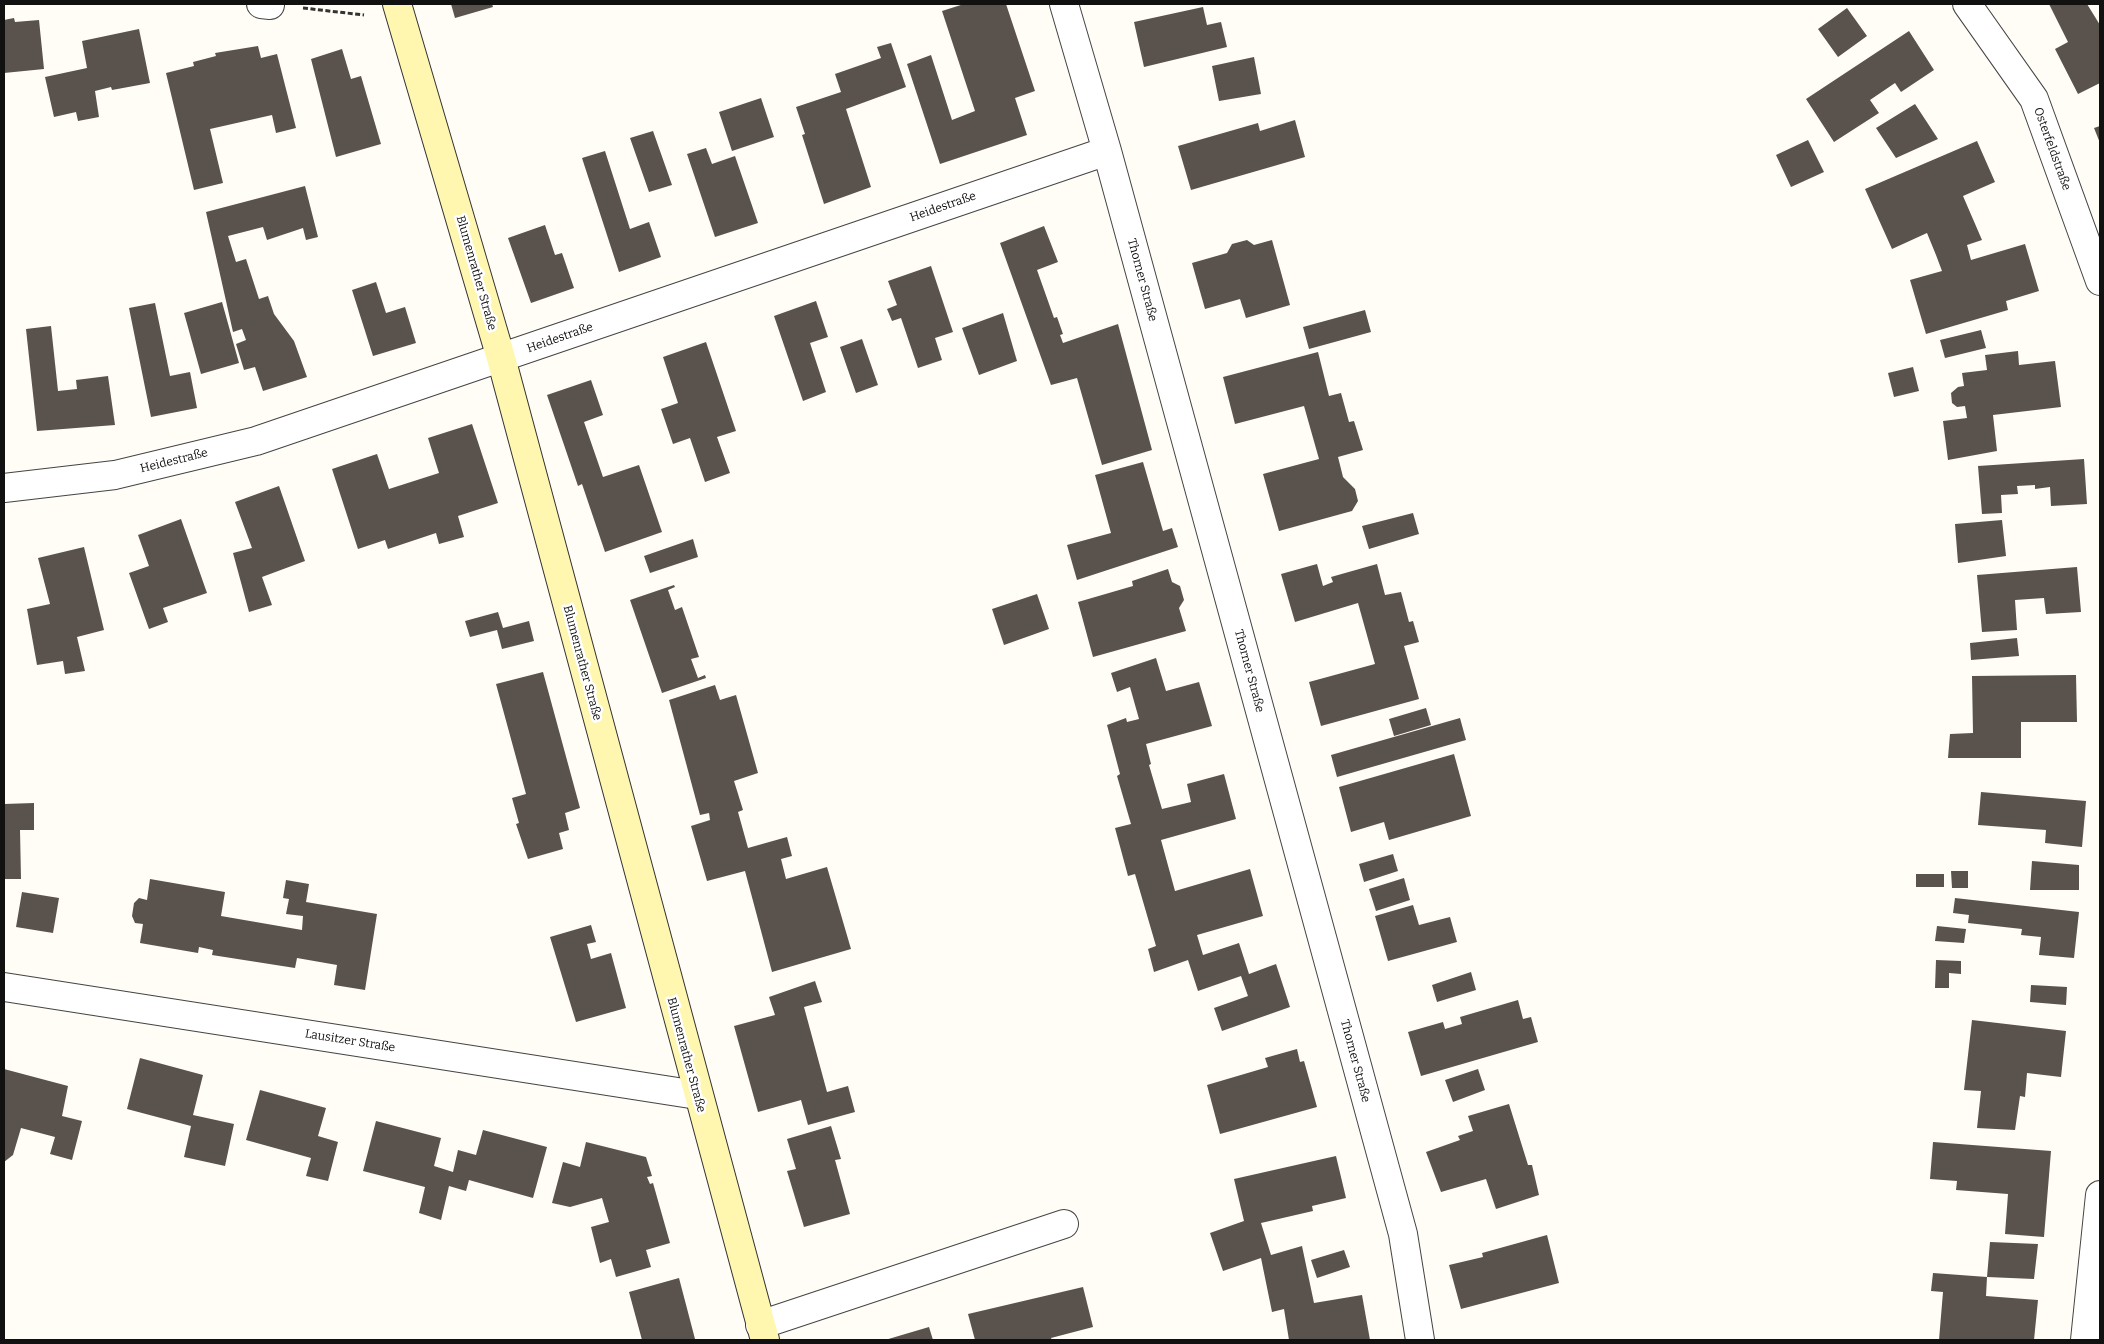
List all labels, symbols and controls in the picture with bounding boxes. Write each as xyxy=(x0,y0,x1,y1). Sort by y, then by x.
street label: Osterfeldstraße xyxy=(2030,105,2074,193)
street label: Heidestraße xyxy=(908,189,978,225)
street label: Blumenrather Straße xyxy=(453,214,499,332)
street label: Thorner Straße xyxy=(1124,237,1160,323)
street label: Heidestraße xyxy=(525,320,595,356)
street label: Heidestraße xyxy=(139,446,209,476)
street label: Blumenrather Straße xyxy=(560,604,604,722)
street label: Thorner Straße xyxy=(1231,628,1267,714)
street label: Blumenrather Straße xyxy=(664,996,708,1114)
street label: Thorner Straße xyxy=(1337,1018,1373,1104)
street label: Lausitzer Straße xyxy=(304,1027,396,1055)

